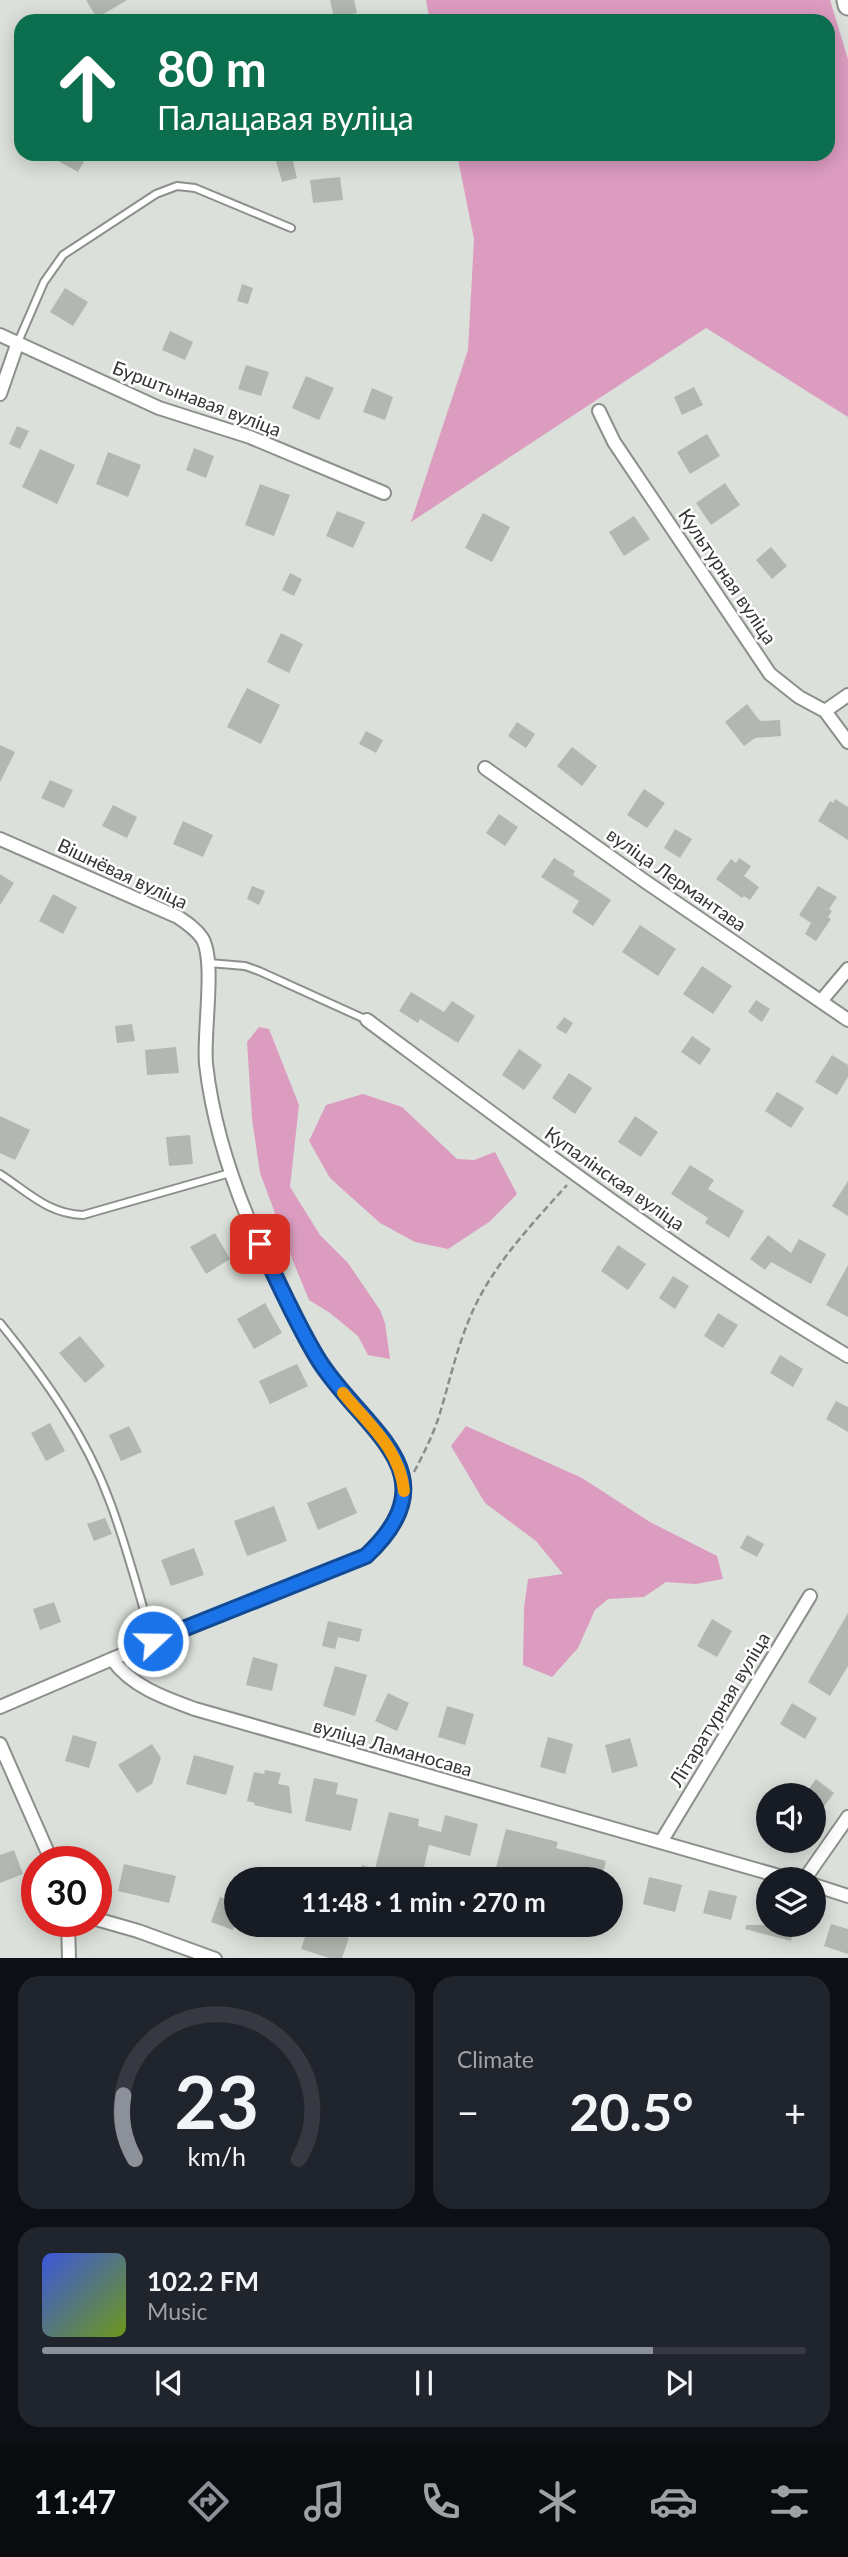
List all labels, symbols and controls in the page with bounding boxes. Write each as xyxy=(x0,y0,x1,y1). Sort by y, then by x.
text: 80 m xyxy=(157,39,267,97)
icon: ahead xyxy=(42,42,133,133)
text: Палацавая вуліца xyxy=(157,98,414,137)
street label: Бурштынавая вуліца xyxy=(109,355,285,441)
street label: Культурная вуліца xyxy=(674,504,782,648)
street label: вуліца Лермантава xyxy=(603,822,751,936)
street label: Вішнёвая вуліца xyxy=(54,833,192,913)
street label: Купалінская вуліца xyxy=(541,1121,689,1235)
pin xyxy=(230,1214,290,1274)
icon: arrive xyxy=(241,1225,279,1263)
position arrow xyxy=(116,1604,190,1678)
street label: Літаратурная вуліца xyxy=(663,1628,774,1791)
street label: вуліца Ламаносава xyxy=(311,1713,475,1781)
map controls xyxy=(756,1783,826,1937)
button: sound xyxy=(756,1783,826,1853)
speed limit sign: 30 xyxy=(21,1846,112,1937)
button: layers xyxy=(756,1867,826,1937)
text: 11:48 · 1 min · 270 m xyxy=(301,1886,546,1918)
text: Climate xyxy=(457,2045,534,2073)
text: 23 xyxy=(174,2057,259,2145)
text: 20.5° xyxy=(569,2080,694,2142)
text: − xyxy=(457,2089,479,2135)
text: + xyxy=(784,2089,806,2135)
text: km/h xyxy=(187,2140,246,2170)
text: 102.2 FM xyxy=(147,2265,259,2297)
text: Music xyxy=(147,2297,207,2325)
icon: previous xyxy=(150,2364,188,2402)
icon: pause xyxy=(405,2364,443,2402)
icon: next xyxy=(660,2364,698,2402)
icon: directions xyxy=(184,2477,233,2526)
icon: music xyxy=(300,2477,349,2526)
icon: phone xyxy=(416,2477,465,2526)
icon: climate xyxy=(533,2477,582,2526)
icon: car xyxy=(649,2477,698,2526)
icon: filters xyxy=(765,2477,814,2526)
text: 11:47 xyxy=(34,2482,116,2521)

